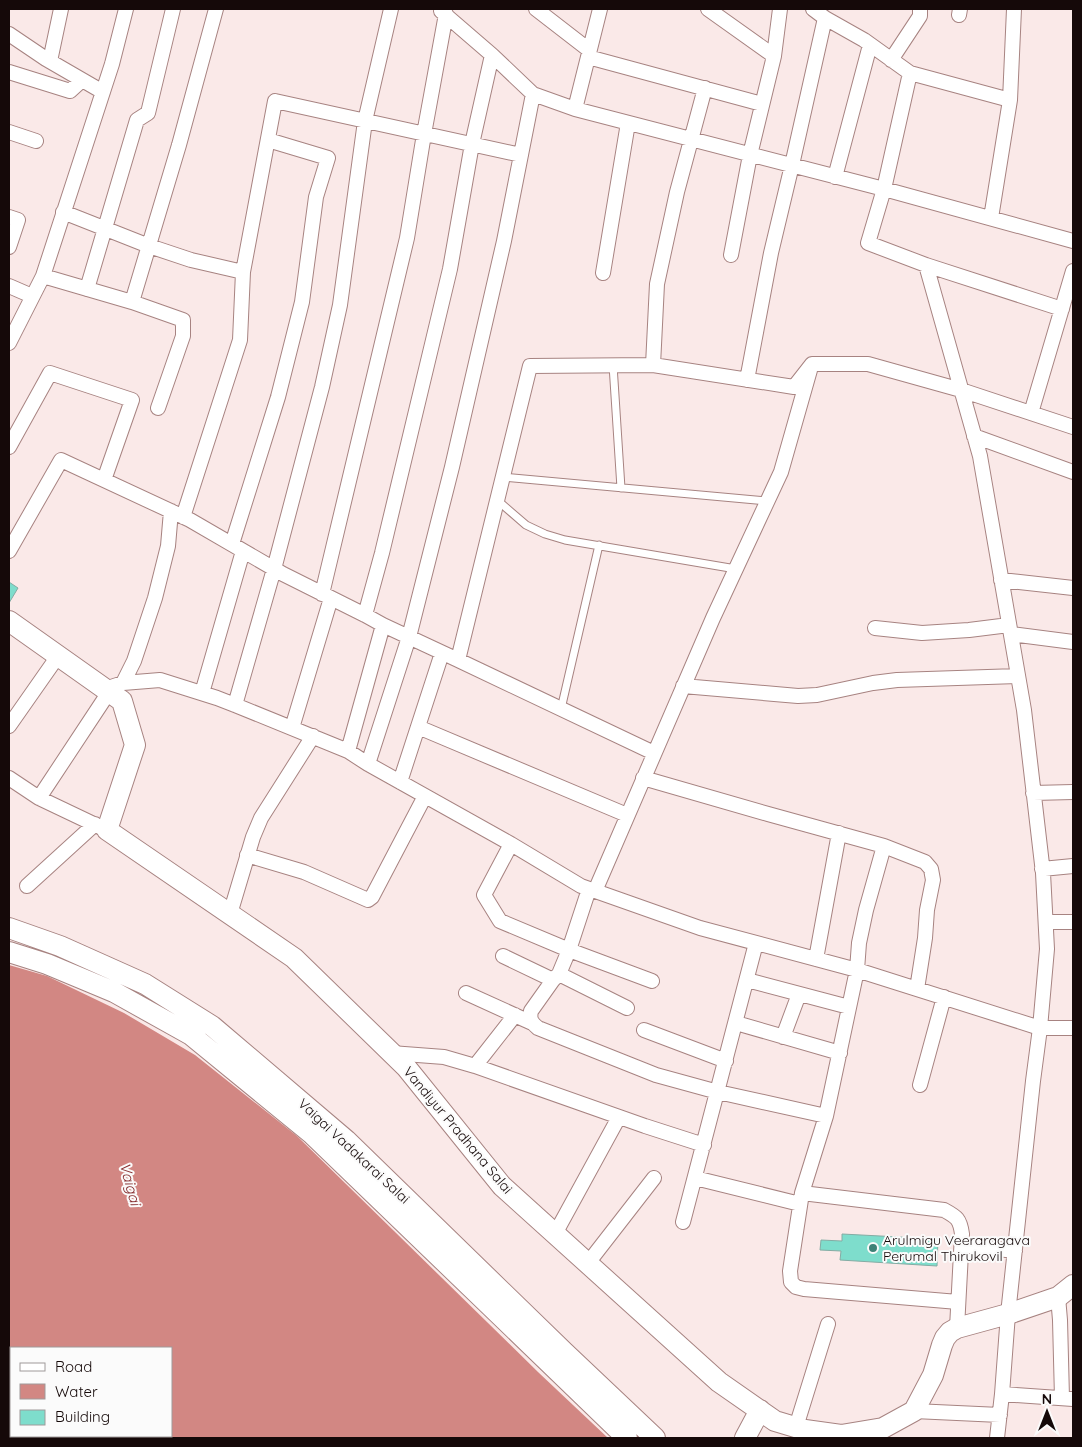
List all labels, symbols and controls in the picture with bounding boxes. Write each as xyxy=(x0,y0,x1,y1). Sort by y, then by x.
street label: Vandiyur Pradhana Salai xyxy=(399,1063,517,1197)
street label: Vaigai Vadakarai Salai xyxy=(294,1094,414,1208)
water label: Vaigai xyxy=(116,1160,146,1209)
place label: Arulmigu Veeraragava Perumal Thirukovil xyxy=(883,1231,1030,1265)
marker: Arulmigu Veeraragava Perumal Thirukovil xyxy=(867,1242,879,1254)
legend xyxy=(10,1347,172,1437)
text: Road xyxy=(55,1357,92,1376)
text: Water xyxy=(55,1382,98,1401)
north arrow xyxy=(1022,1387,1072,1437)
text: N xyxy=(1042,1390,1052,1408)
text: Building xyxy=(55,1407,110,1426)

